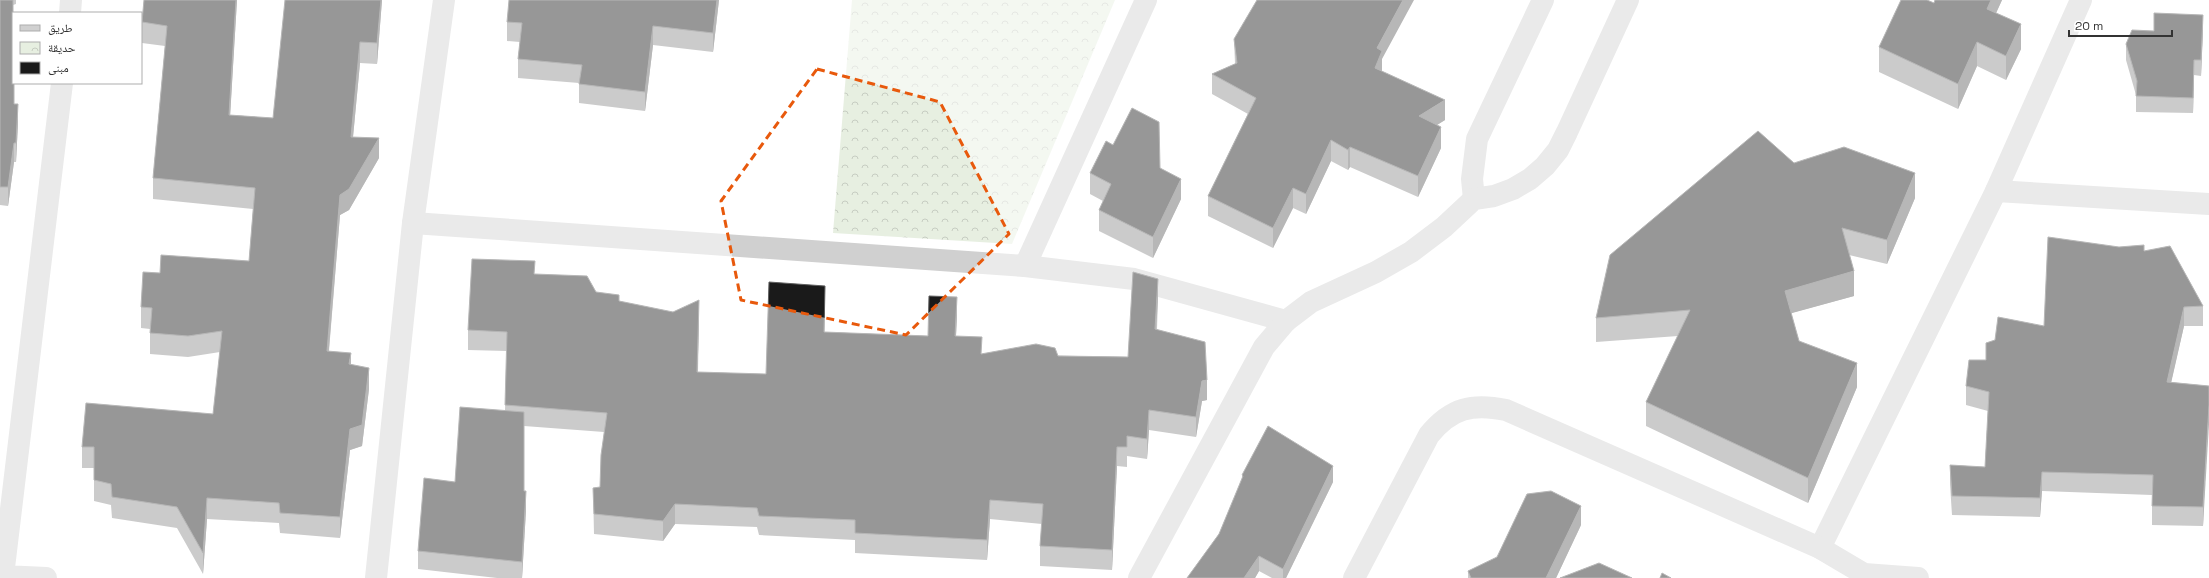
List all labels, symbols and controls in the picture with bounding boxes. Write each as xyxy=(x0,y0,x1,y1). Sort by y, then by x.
legend xyxy=(12,12,142,84)
scale bar xyxy=(2069,12,2172,38)
text: 20 m xyxy=(2075,18,2103,34)
text: طريق xyxy=(48,20,73,36)
text: حديقة xyxy=(48,40,76,56)
text: مبنى xyxy=(48,60,69,76)

